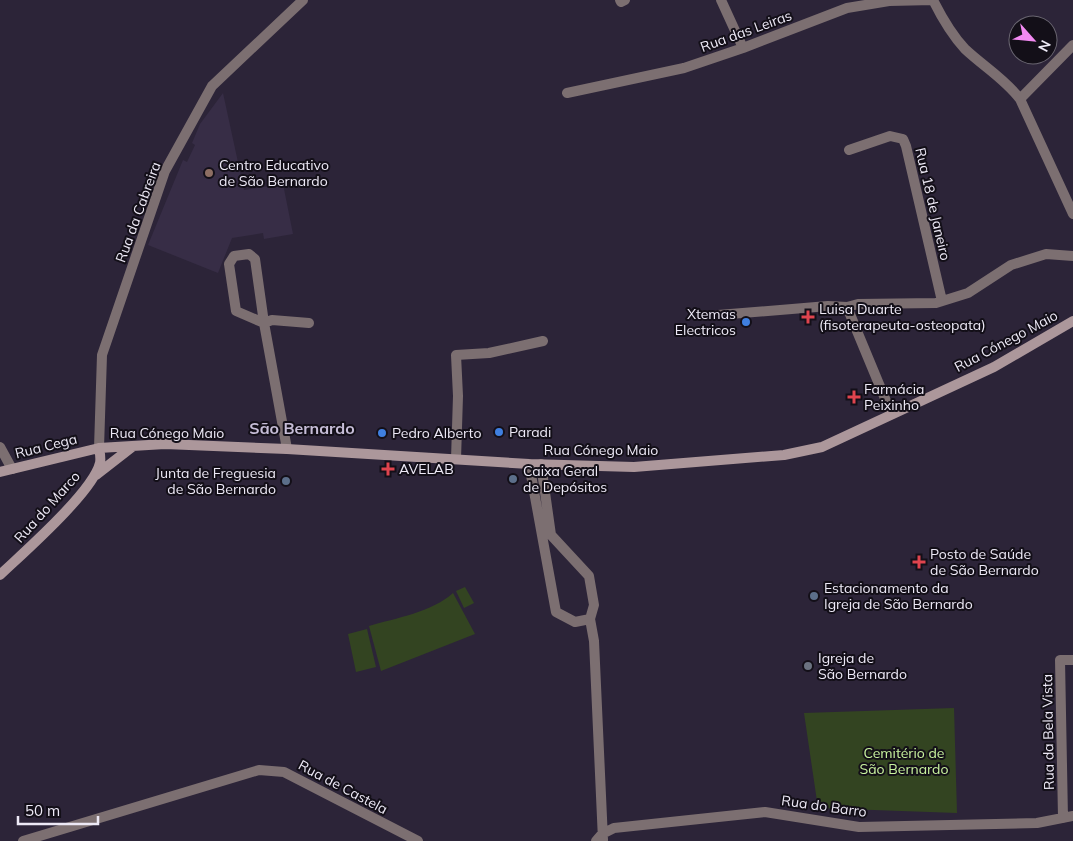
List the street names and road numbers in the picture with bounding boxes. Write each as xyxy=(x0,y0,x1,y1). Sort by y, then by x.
street label: Rua das Leiras xyxy=(698,6,794,56)
street label: Rua 18 de Janeiro xyxy=(911,146,955,262)
street label: Rua da Cabreira xyxy=(111,159,165,265)
street label: Rua Cónego Maio xyxy=(951,306,1061,376)
street label: Rua Cónego Maio xyxy=(110,424,224,442)
street label: Rua Cega xyxy=(13,430,79,462)
street label: Rua Cónego Maio xyxy=(544,441,658,459)
street label: Rua do Marco xyxy=(10,468,84,546)
street label: Rua da Bela Vista xyxy=(1038,674,1058,790)
street label: Rua de Castela xyxy=(295,756,391,818)
street label: Rua do Barro xyxy=(780,791,868,821)

